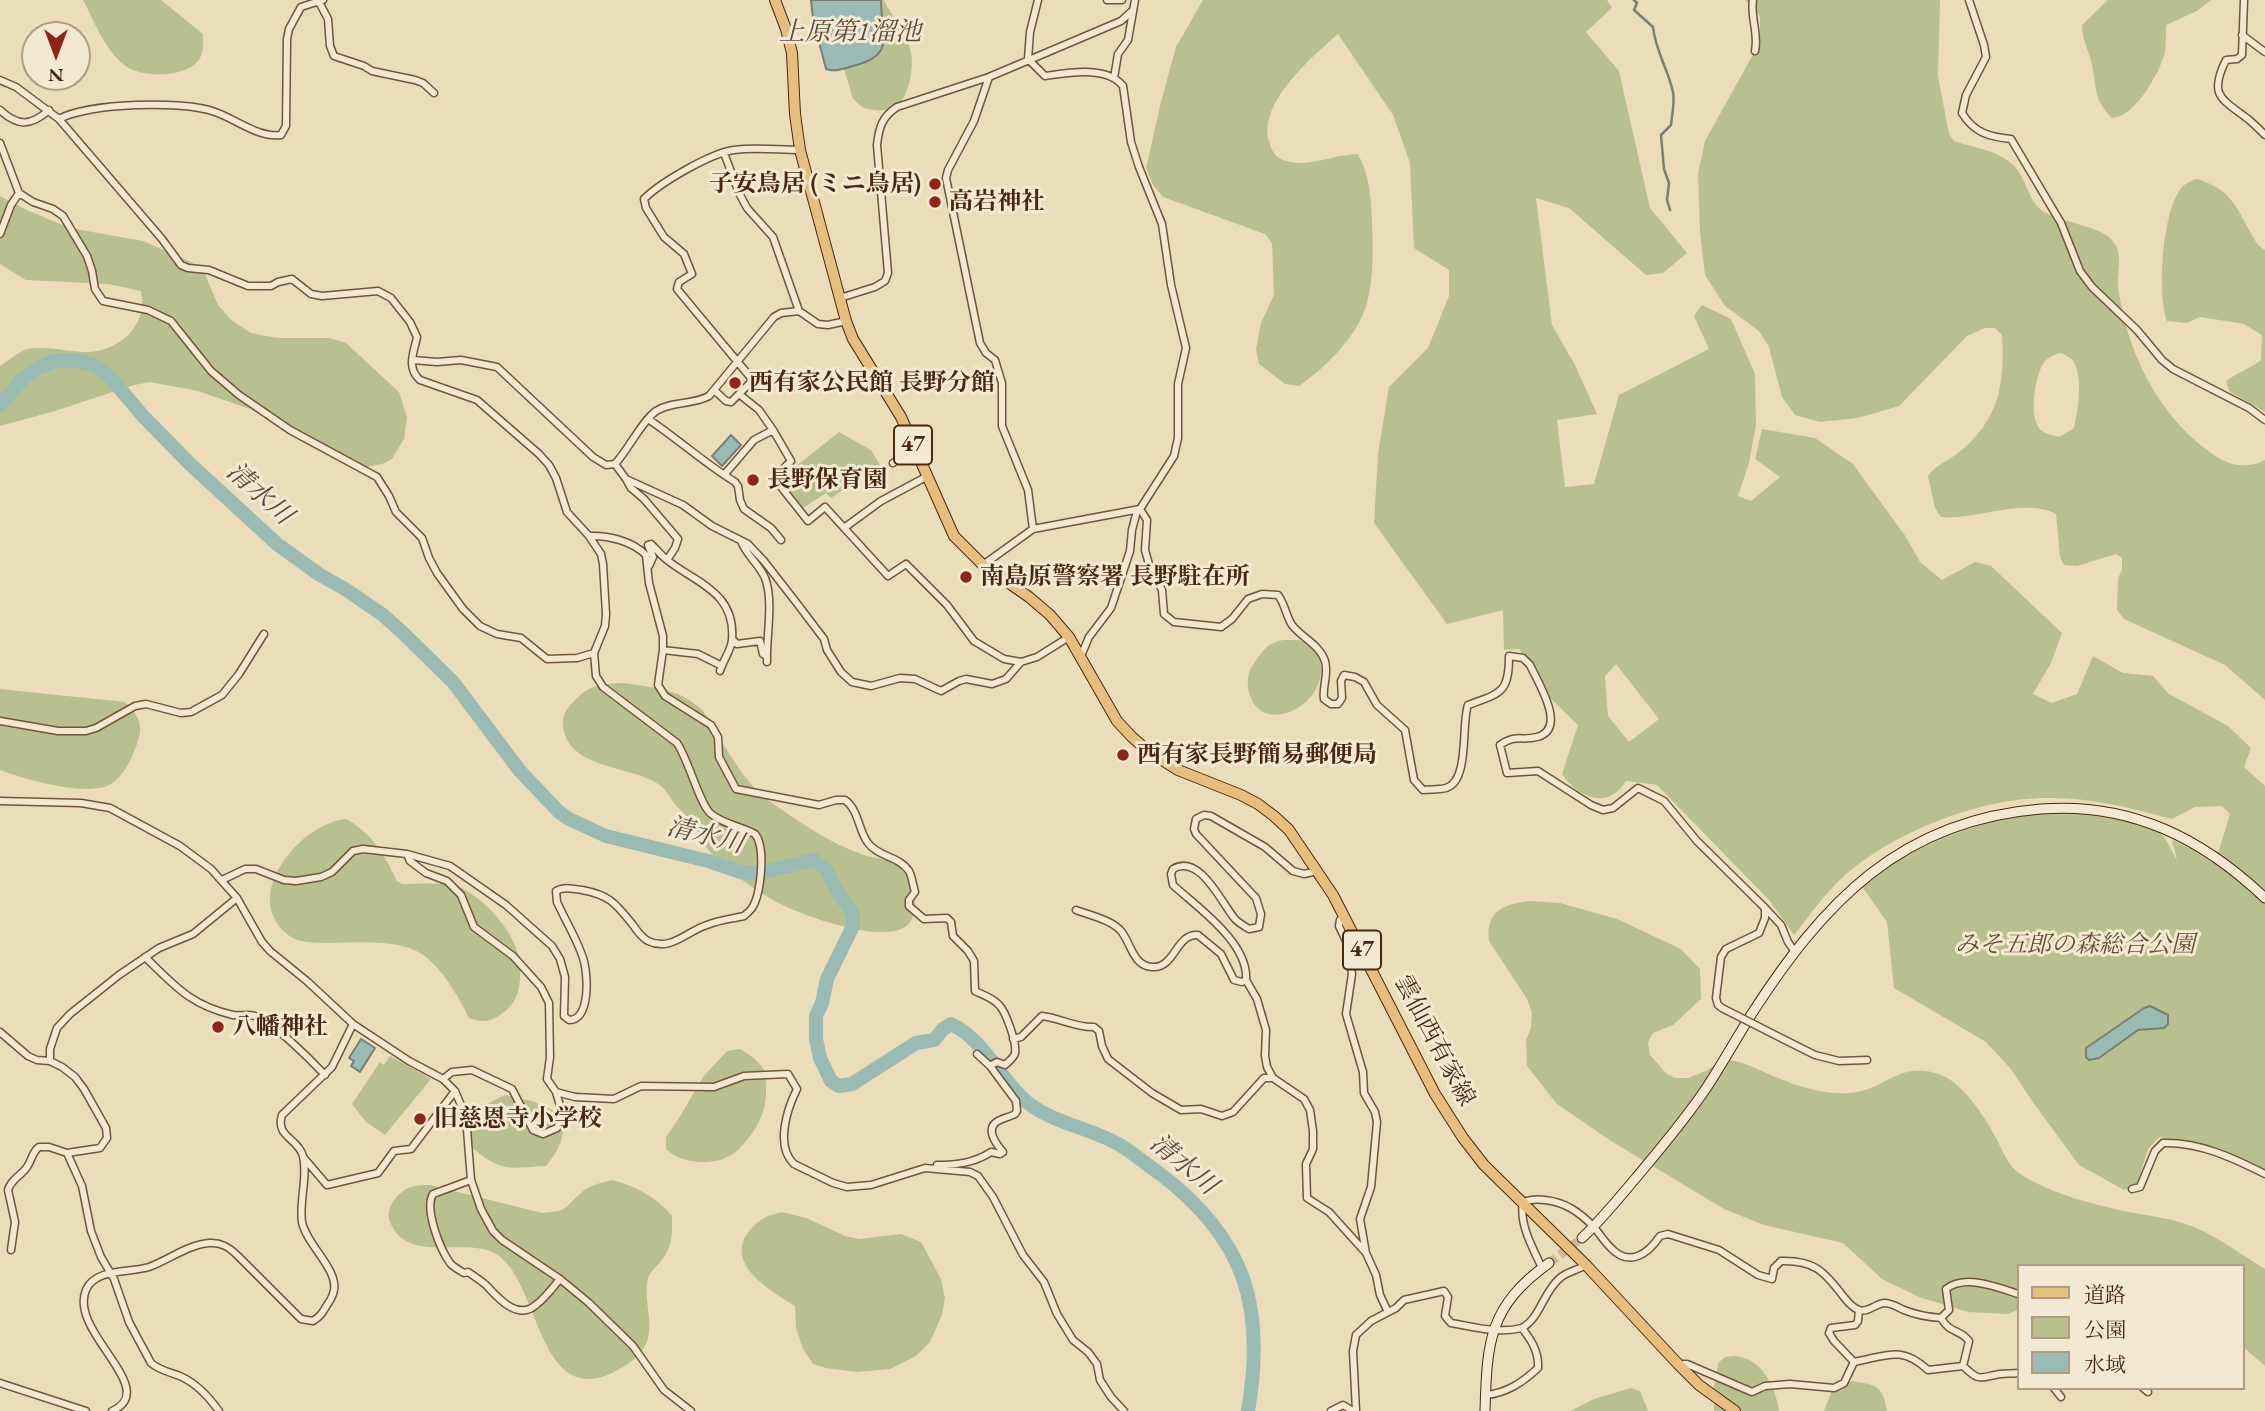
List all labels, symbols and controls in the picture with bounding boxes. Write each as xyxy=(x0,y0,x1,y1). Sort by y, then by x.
water label: 上原第1溜池 xyxy=(779,17,921,49)
north arrow xyxy=(21,21,91,91)
text: N xyxy=(48,63,64,88)
place label: 子安鳥居 (ミニ鳥居) xyxy=(709,170,921,198)
marker: 子安鳥居 (ミニ鳥居) xyxy=(927,176,943,192)
place label: 高岩神社 xyxy=(949,188,1045,216)
marker: 高岩神社 xyxy=(927,194,943,210)
place label: 西有家公民館 長野分館 xyxy=(749,369,995,397)
marker: 西有家公民館 長野分館 xyxy=(727,375,743,391)
road number: 47 xyxy=(894,426,932,464)
water label: 清水川 xyxy=(220,456,298,532)
place label: 長野保育園 xyxy=(767,466,887,494)
marker: 長野保育園 xyxy=(745,472,761,488)
place label: 南島原警察署 長野駐在所 xyxy=(980,563,1250,591)
marker: 南島原警察署 長野駐在所 xyxy=(958,569,974,585)
place label: 西有家長野簡易郵便局 xyxy=(1137,741,1377,769)
marker: 西有家長野簡易郵便局 xyxy=(1115,747,1131,763)
water label: 清水川 xyxy=(663,811,747,861)
road number: 47 xyxy=(1343,931,1381,970)
park label: みそ五郎の森総合公園 xyxy=(1955,931,2195,959)
street label: 雲仙西有家線 xyxy=(1387,971,1481,1111)
place label: 八幡神社 xyxy=(232,1013,328,1041)
marker: 八幡神社 xyxy=(210,1019,226,1035)
place label: 旧慈恩寺小学校 xyxy=(434,1105,602,1133)
marker: 旧慈恩寺小学校 xyxy=(412,1111,428,1127)
water label: 清水川 xyxy=(1143,1128,1223,1202)
legend xyxy=(2016,1264,2244,1390)
text: 道路 xyxy=(2084,1281,2126,1308)
text: 公園 xyxy=(2084,1316,2126,1343)
text: 水域 xyxy=(2084,1351,2126,1378)

